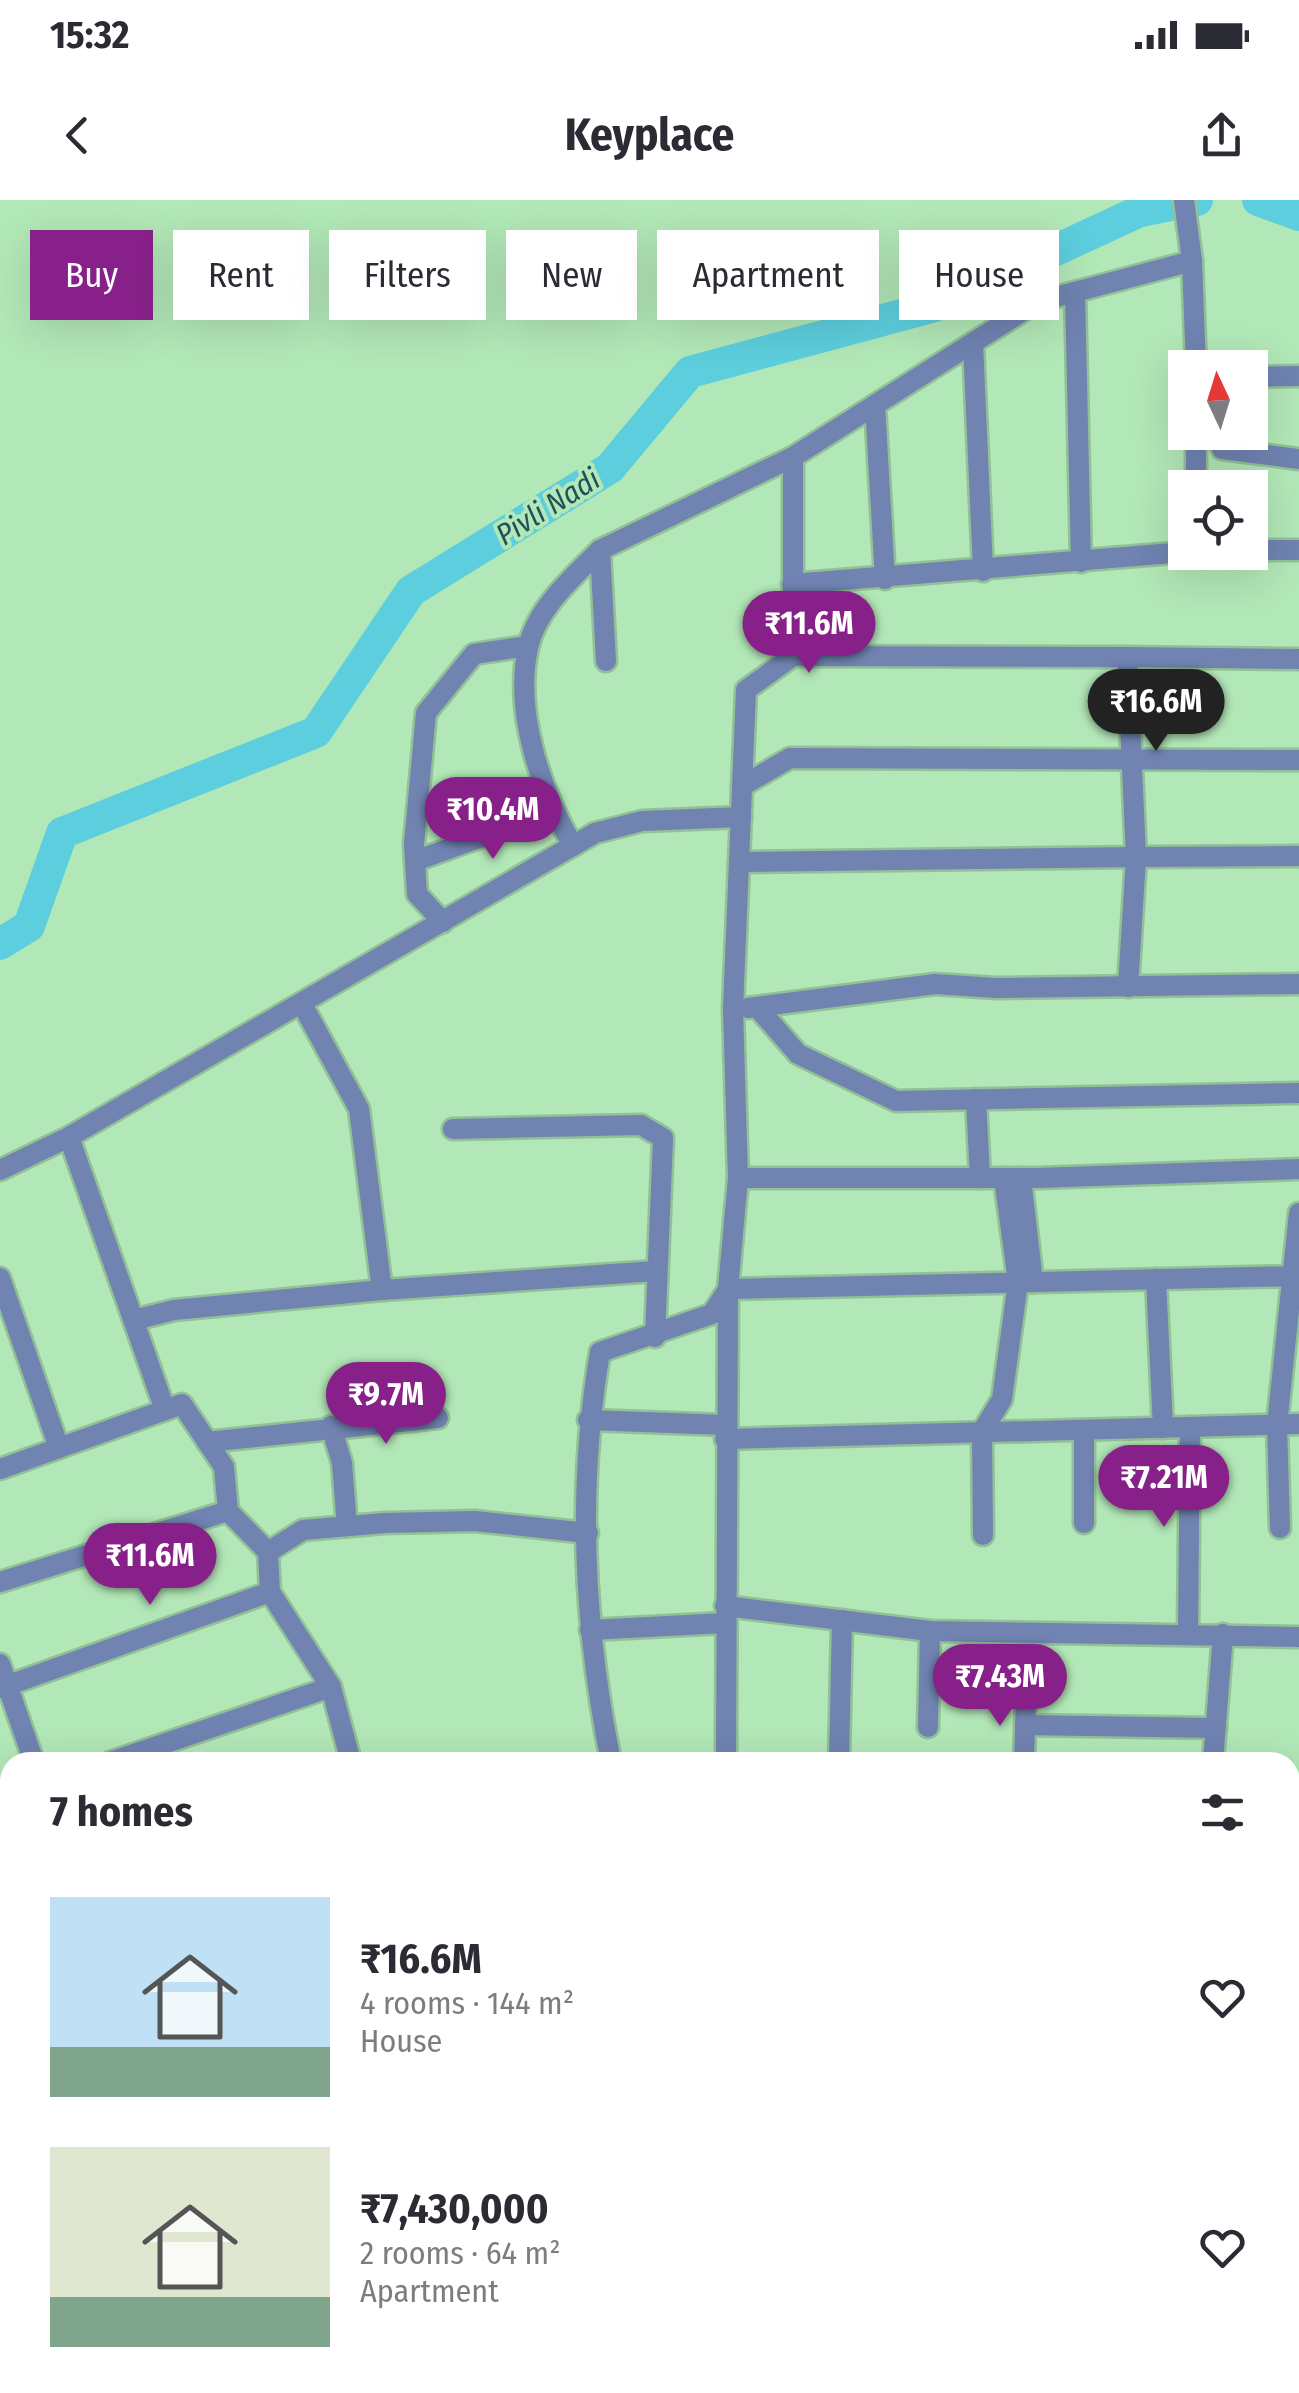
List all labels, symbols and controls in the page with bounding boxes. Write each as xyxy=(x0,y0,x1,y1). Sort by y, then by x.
text: 15:32 xyxy=(50,12,129,58)
icon: back xyxy=(50,108,105,163)
text: Keyplace xyxy=(565,108,734,162)
icon: share xyxy=(1194,108,1249,163)
chip: Buy xyxy=(30,230,153,320)
chip: Rent xyxy=(173,230,309,320)
chip: Filters xyxy=(329,230,486,320)
chip: New xyxy=(506,230,637,320)
chip: Apartment xyxy=(657,230,879,320)
chip: House xyxy=(899,230,1059,320)
north arrow xyxy=(1168,350,1268,450)
map controls xyxy=(1168,350,1268,570)
water label: Pivli Nadi xyxy=(489,461,607,553)
button: locate xyxy=(1168,470,1268,570)
pin: ₹11.6M xyxy=(728,591,890,676)
text: ₹11.6M xyxy=(765,604,853,642)
pin: ₹16.6M xyxy=(1075,669,1237,754)
text: ₹16.6M xyxy=(1110,682,1202,720)
pin: ₹10.4M xyxy=(412,777,574,862)
text: ₹10.4M xyxy=(447,790,539,828)
pin: ₹9.7M xyxy=(316,1362,456,1447)
text: ₹9.7M xyxy=(348,1375,424,1413)
pin: ₹7.21M xyxy=(1083,1445,1245,1530)
text: ₹7.21M xyxy=(1120,1458,1208,1496)
pin: ₹11.6M xyxy=(69,1523,231,1608)
text: ₹11.6M xyxy=(106,1536,194,1574)
pin: ₹7.43M xyxy=(919,1644,1081,1729)
text: ₹7.43M xyxy=(955,1657,1045,1695)
icon: filters xyxy=(1195,1785,1250,1840)
text: 7 homes xyxy=(50,1787,193,1837)
text: ₹16.6M xyxy=(360,1934,482,1984)
icon: home xyxy=(130,1937,250,2057)
icon: heart xyxy=(1195,1970,1250,2025)
text: 4 rooms · 144 m² xyxy=(360,1984,574,2022)
text: House xyxy=(360,2022,442,2060)
text: ₹7,430,000 xyxy=(360,2184,549,2234)
icon: home xyxy=(130,2187,250,2307)
icon: heart xyxy=(1195,2220,1250,2275)
text: 2 rooms · 64 m² xyxy=(360,2234,561,2272)
text: Apartment xyxy=(360,2272,499,2310)

